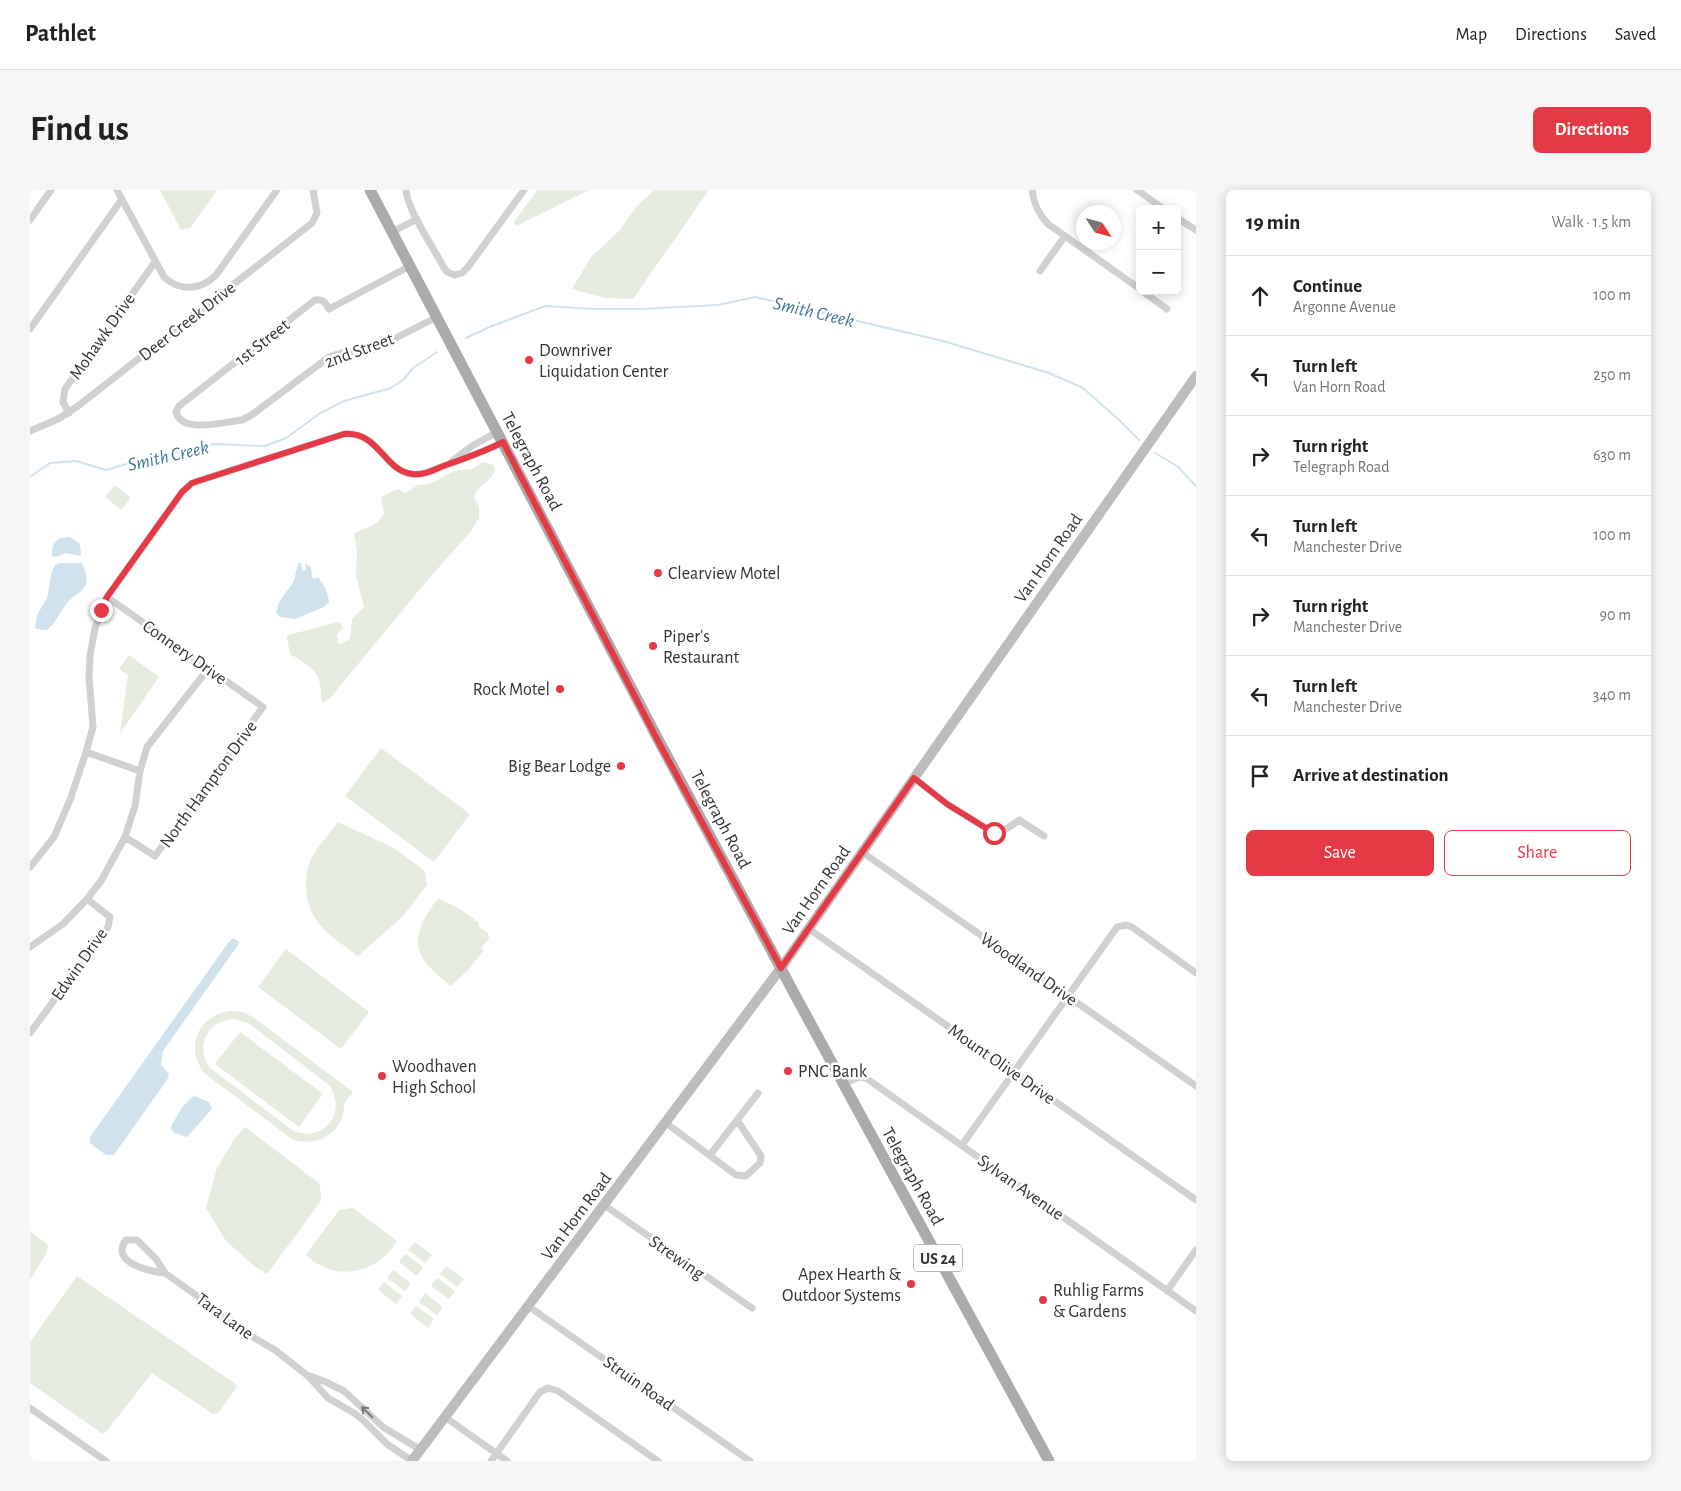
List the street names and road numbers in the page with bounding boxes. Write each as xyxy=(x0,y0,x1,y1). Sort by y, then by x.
street label: Deer Creek Drive xyxy=(136,279,239,365)
street label: Mohawk Drive xyxy=(67,290,139,383)
street label: 1st Street xyxy=(232,316,294,370)
street label: 2nd Street xyxy=(322,330,397,372)
street label: Telegraph Road xyxy=(498,409,565,514)
street label: Van Horn Road xyxy=(1012,511,1086,606)
street label: Connery Drive xyxy=(139,617,230,688)
street label: North Hampton Drive xyxy=(157,718,261,851)
street label: Telegraph Road xyxy=(687,767,754,872)
street label: Van Horn Road xyxy=(780,843,854,938)
street label: Edwin Drive xyxy=(48,925,111,1004)
street label: Woodland Drive xyxy=(977,930,1080,1010)
street label: Mount Olive Drive xyxy=(945,1021,1058,1108)
street label: Telegraph Road xyxy=(878,1125,946,1228)
street label: Sylvan Avenue xyxy=(974,1152,1067,1224)
street label: Van Horn Road xyxy=(538,1170,615,1264)
street label: Strewing xyxy=(646,1232,708,1283)
road number: US 24 xyxy=(914,1244,962,1272)
street label: Tara Lane xyxy=(192,1290,256,1343)
street label: Struin Road xyxy=(600,1353,677,1415)

